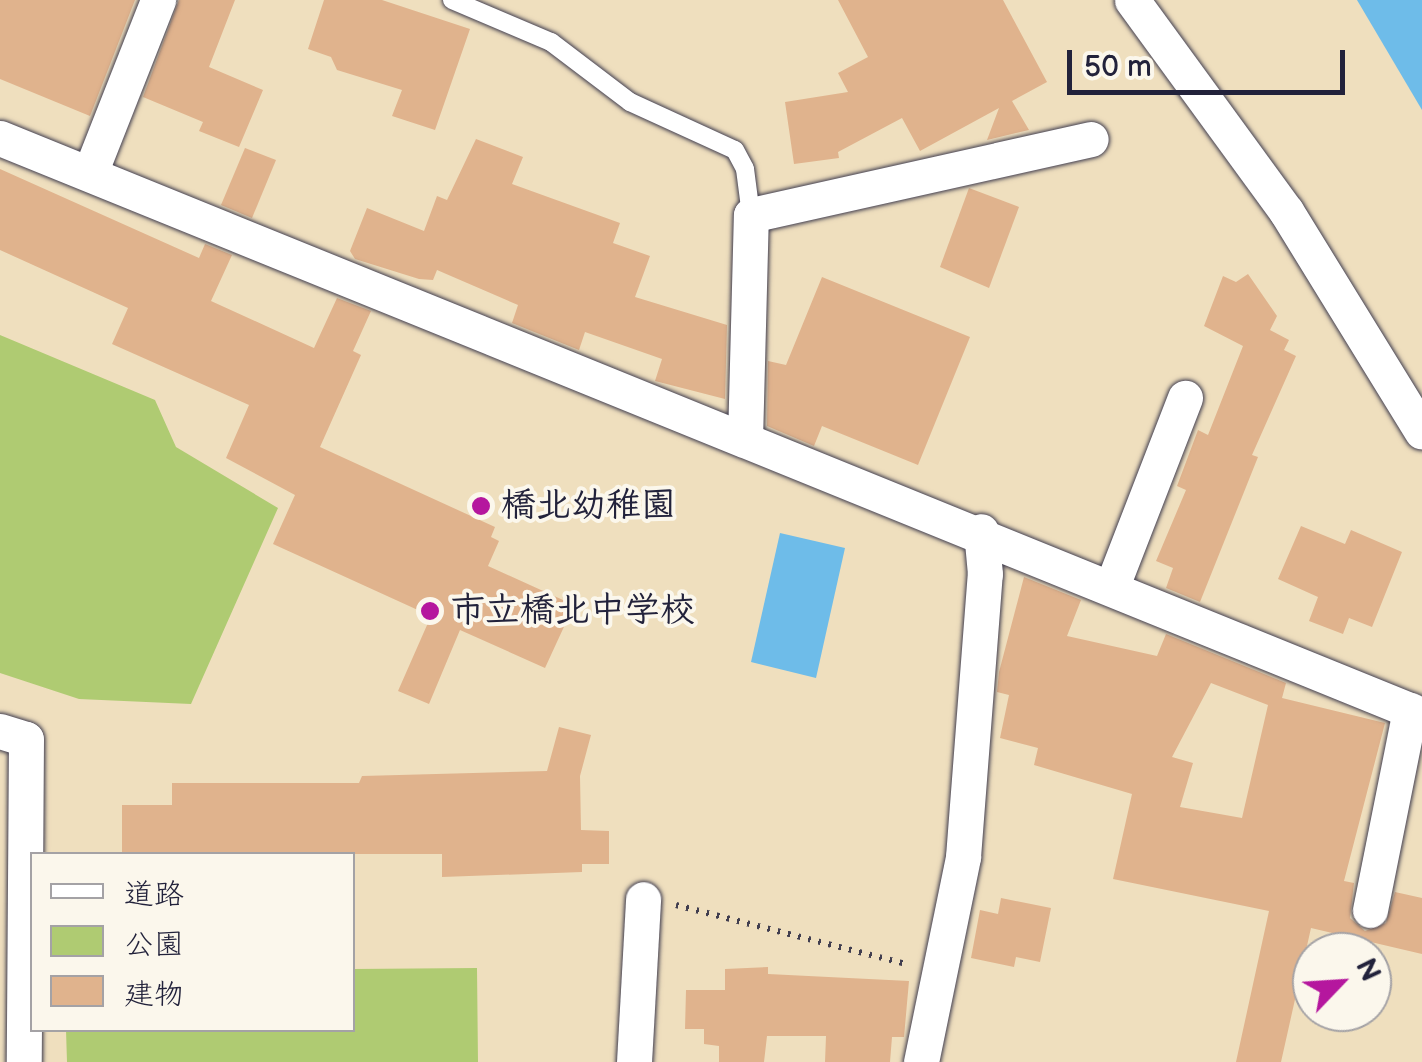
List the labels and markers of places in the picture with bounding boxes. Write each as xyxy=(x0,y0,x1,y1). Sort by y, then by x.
place label: 橋北幼稚園 xyxy=(501,485,676,527)
marker: 橋北幼稚園 xyxy=(470,495,492,517)
place label: 市立橋北中学校 xyxy=(450,590,695,632)
marker: 市立橋北中学校 xyxy=(419,600,441,622)

